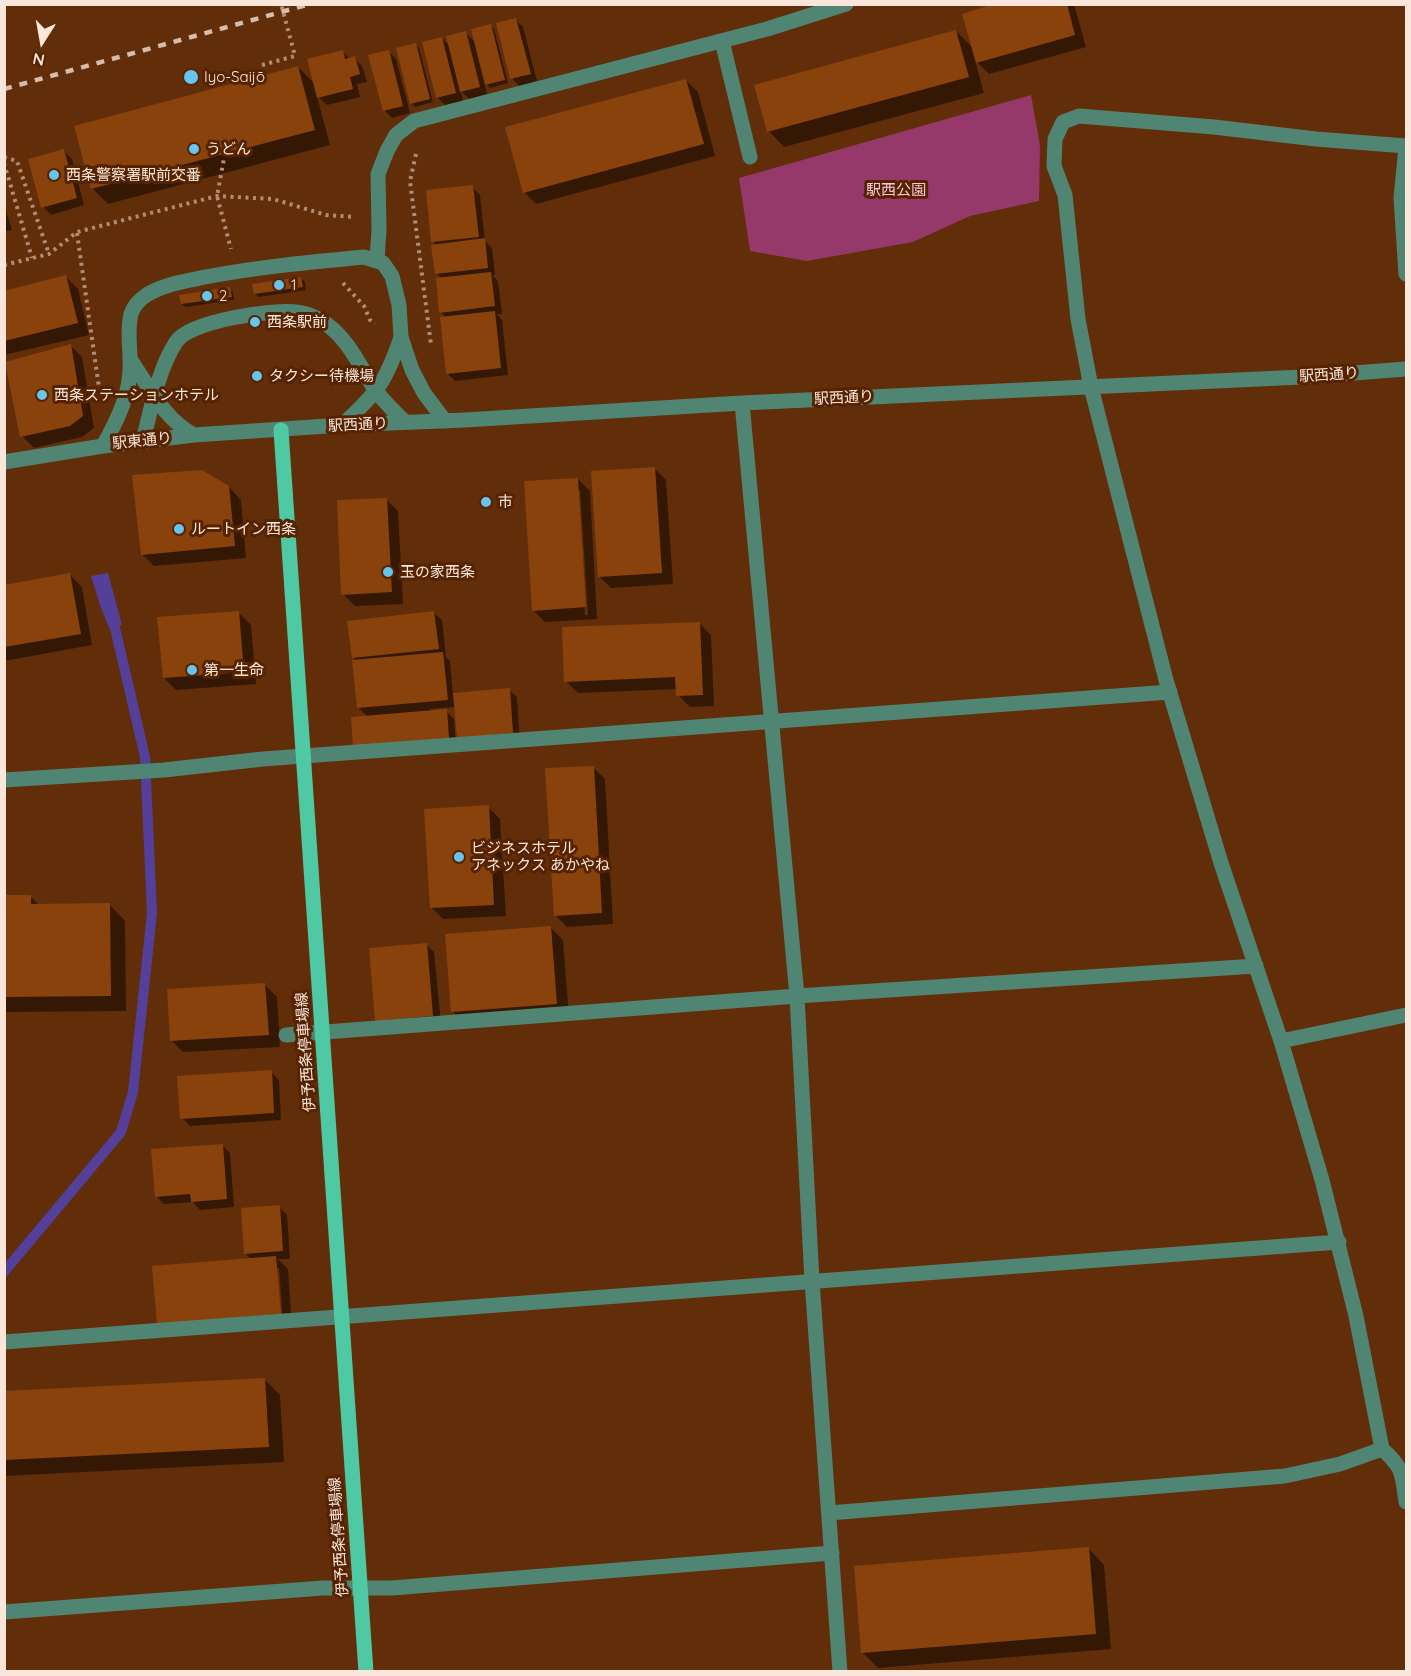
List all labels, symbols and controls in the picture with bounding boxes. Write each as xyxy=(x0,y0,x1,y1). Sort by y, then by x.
north arrow xyxy=(12,12,72,72)
text: N xyxy=(31,49,46,71)
marker: Iyo-Saijō xyxy=(182,68,200,86)
place label: Iyo-Saijō xyxy=(204,68,265,86)
place label: うどん xyxy=(206,140,251,158)
marker: うどん xyxy=(187,142,201,156)
place label: 西条警察署駅前交番 xyxy=(66,166,201,184)
marker: 西条警察署駅前交番 xyxy=(47,168,61,182)
park label: 駅西公園 xyxy=(866,181,926,199)
place label: 1 xyxy=(291,276,297,294)
marker: 1 xyxy=(272,278,286,292)
place label: 2 xyxy=(219,287,227,305)
marker: 2 xyxy=(200,289,214,303)
place label: 西条駅前 xyxy=(267,313,327,331)
marker: 西条駅前 xyxy=(248,315,262,329)
street label: 駅西通り xyxy=(1298,364,1360,386)
place label: タクシー待機場 xyxy=(269,367,374,385)
marker: タクシー待機場 xyxy=(250,369,264,383)
place label: 西条ステーションホテル xyxy=(54,386,219,404)
street label: 駅西通り xyxy=(814,387,874,409)
marker: 西条ステーションホテル xyxy=(35,388,49,402)
street label: 駅西通り xyxy=(328,414,388,436)
street label: 駅東通り xyxy=(111,429,173,453)
place label: 市 xyxy=(498,493,513,511)
marker: 市 xyxy=(479,495,493,509)
place label: ルートイン西条 xyxy=(191,520,296,538)
marker: ルートイン西条 xyxy=(172,522,186,536)
place label: 玉の家西条 xyxy=(400,563,475,581)
marker: 玉の家西条 xyxy=(381,565,395,579)
place label: 第一生命 xyxy=(204,661,264,679)
marker: 第一生命 xyxy=(185,663,199,677)
place label: ビジネスホテル アネックス あかやね xyxy=(471,839,610,874)
marker: ビジネスホテル アネックス あかやね xyxy=(452,850,466,864)
street label: 伊予西条停車場線 xyxy=(293,992,319,1112)
street label: 伊予西条停車場線 xyxy=(326,1477,352,1597)

